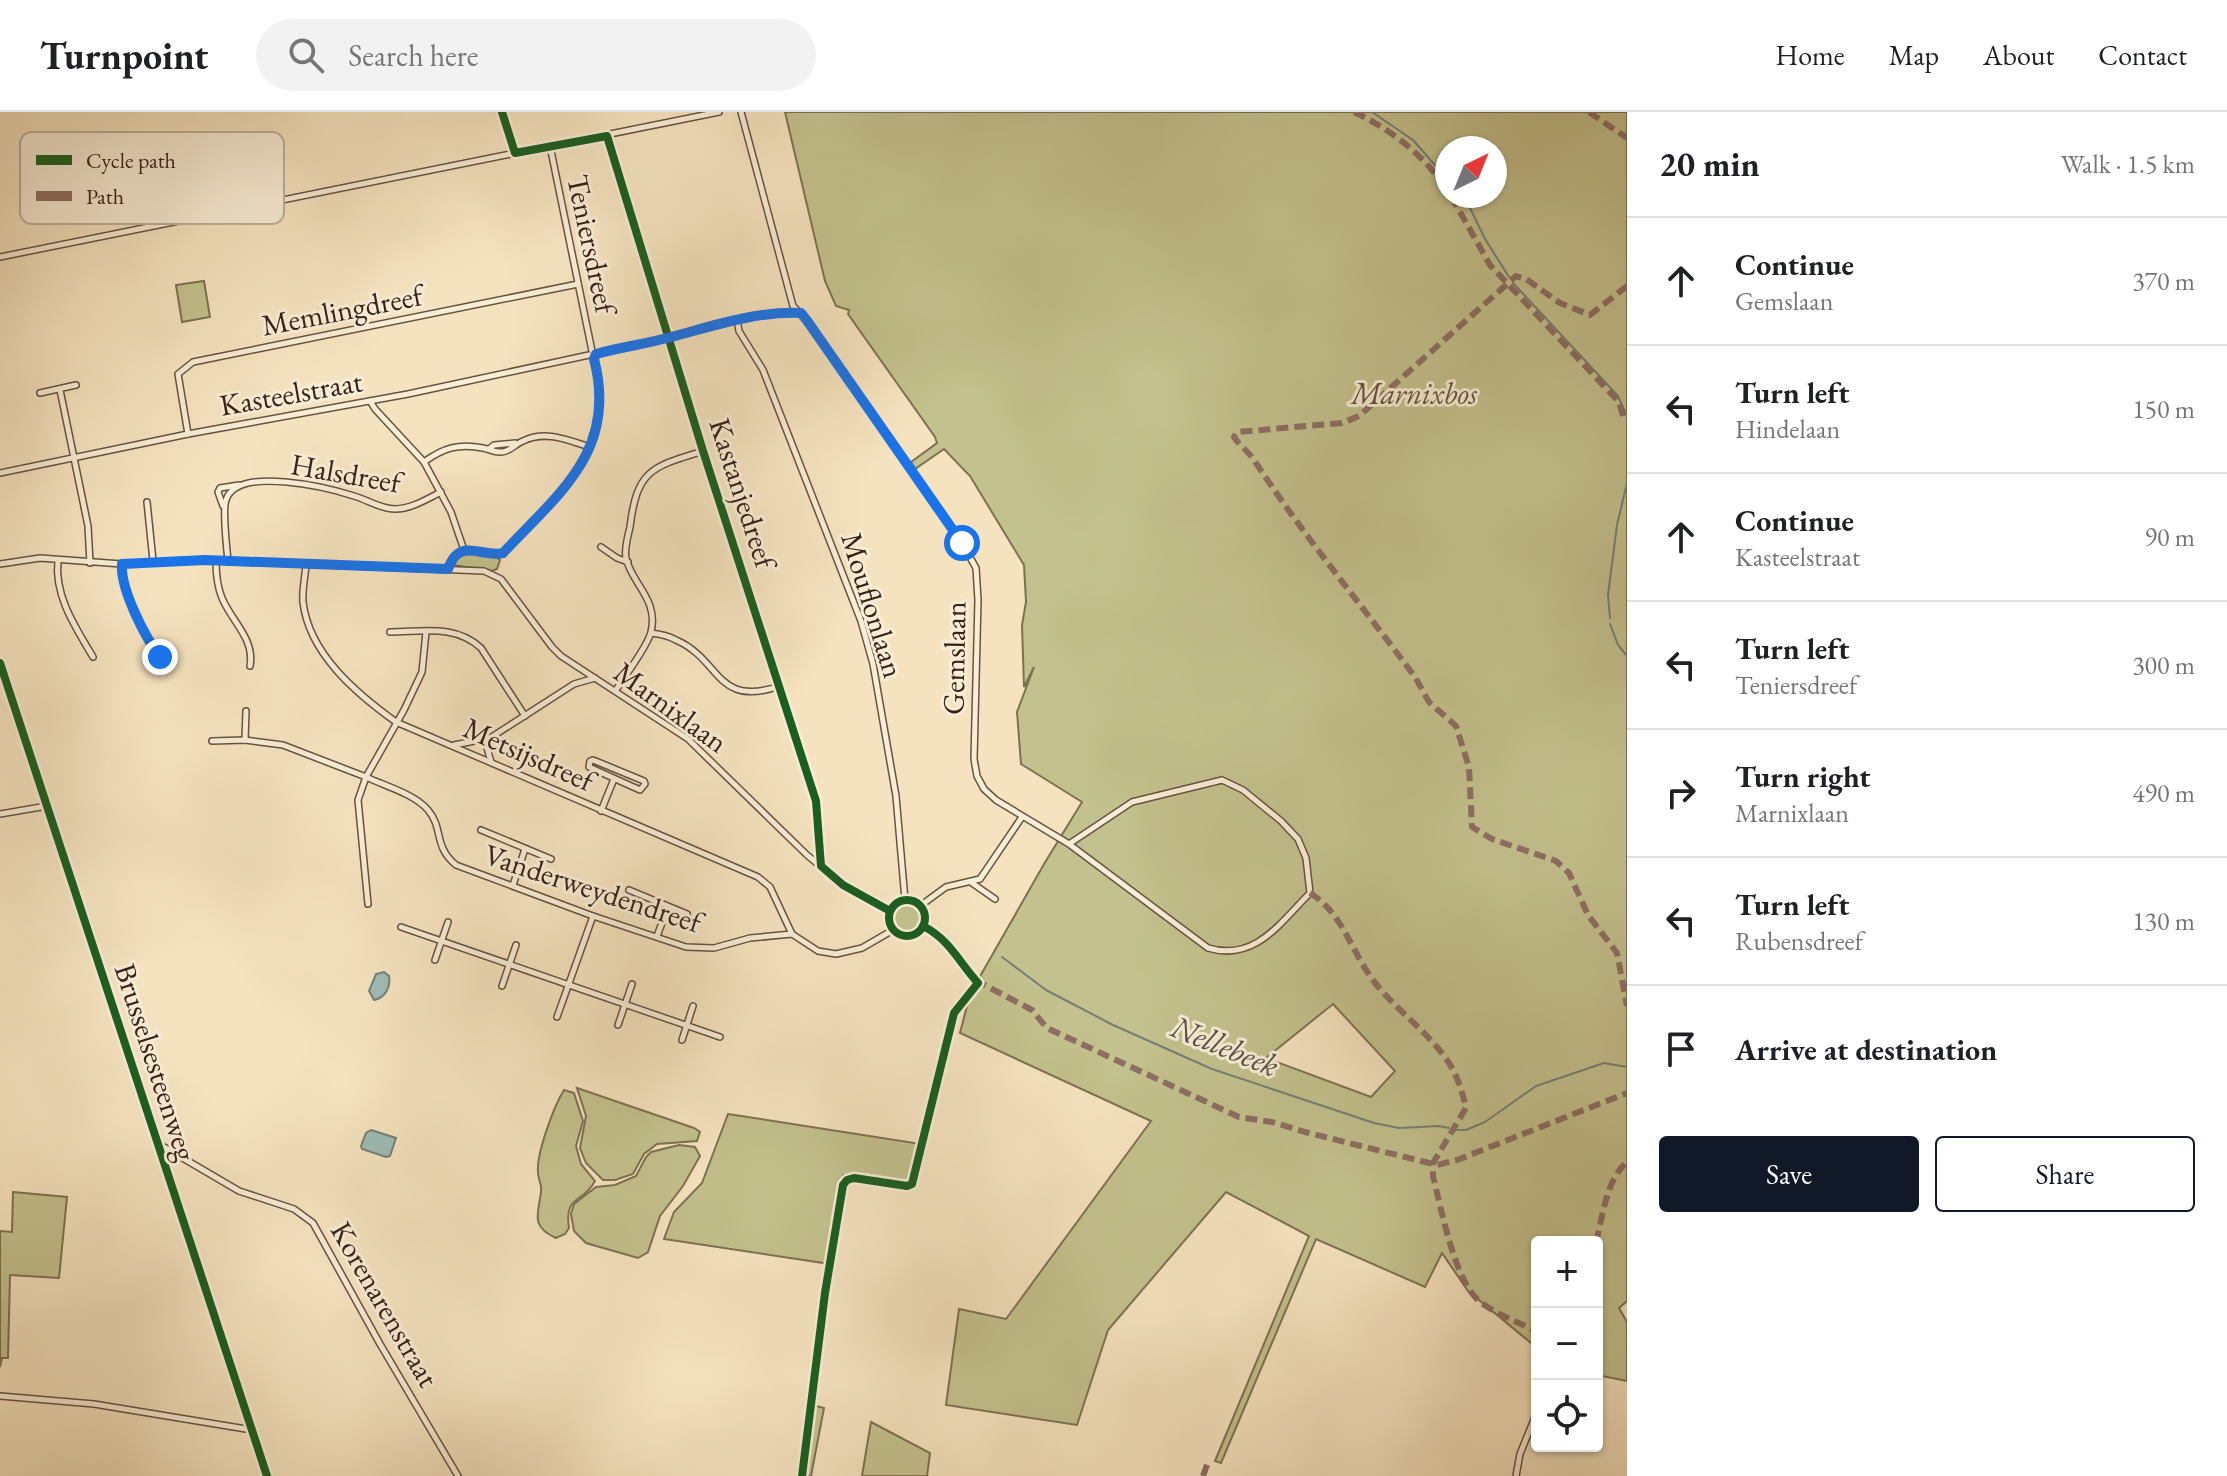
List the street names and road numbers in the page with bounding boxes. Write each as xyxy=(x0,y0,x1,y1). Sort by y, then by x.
street label: Teniersdreef xyxy=(558,171,626,320)
street label: Memlingdreef xyxy=(258,275,429,345)
street label: Kasteelstraat xyxy=(217,361,366,425)
street label: Kastanjedreef xyxy=(700,413,787,576)
street label: Halsdreef xyxy=(288,444,407,502)
street label: Mouflonlaan xyxy=(832,528,914,683)
street label: Gemslaan xyxy=(934,601,974,715)
street label: Marnixlaan xyxy=(606,653,736,762)
street label: Metsijsdreef xyxy=(458,708,604,801)
street label: Vanderweydendreef xyxy=(479,834,710,943)
street label: Brusselsesteenweg xyxy=(106,959,207,1166)
street label: Korenarenstraat xyxy=(322,1214,448,1394)

